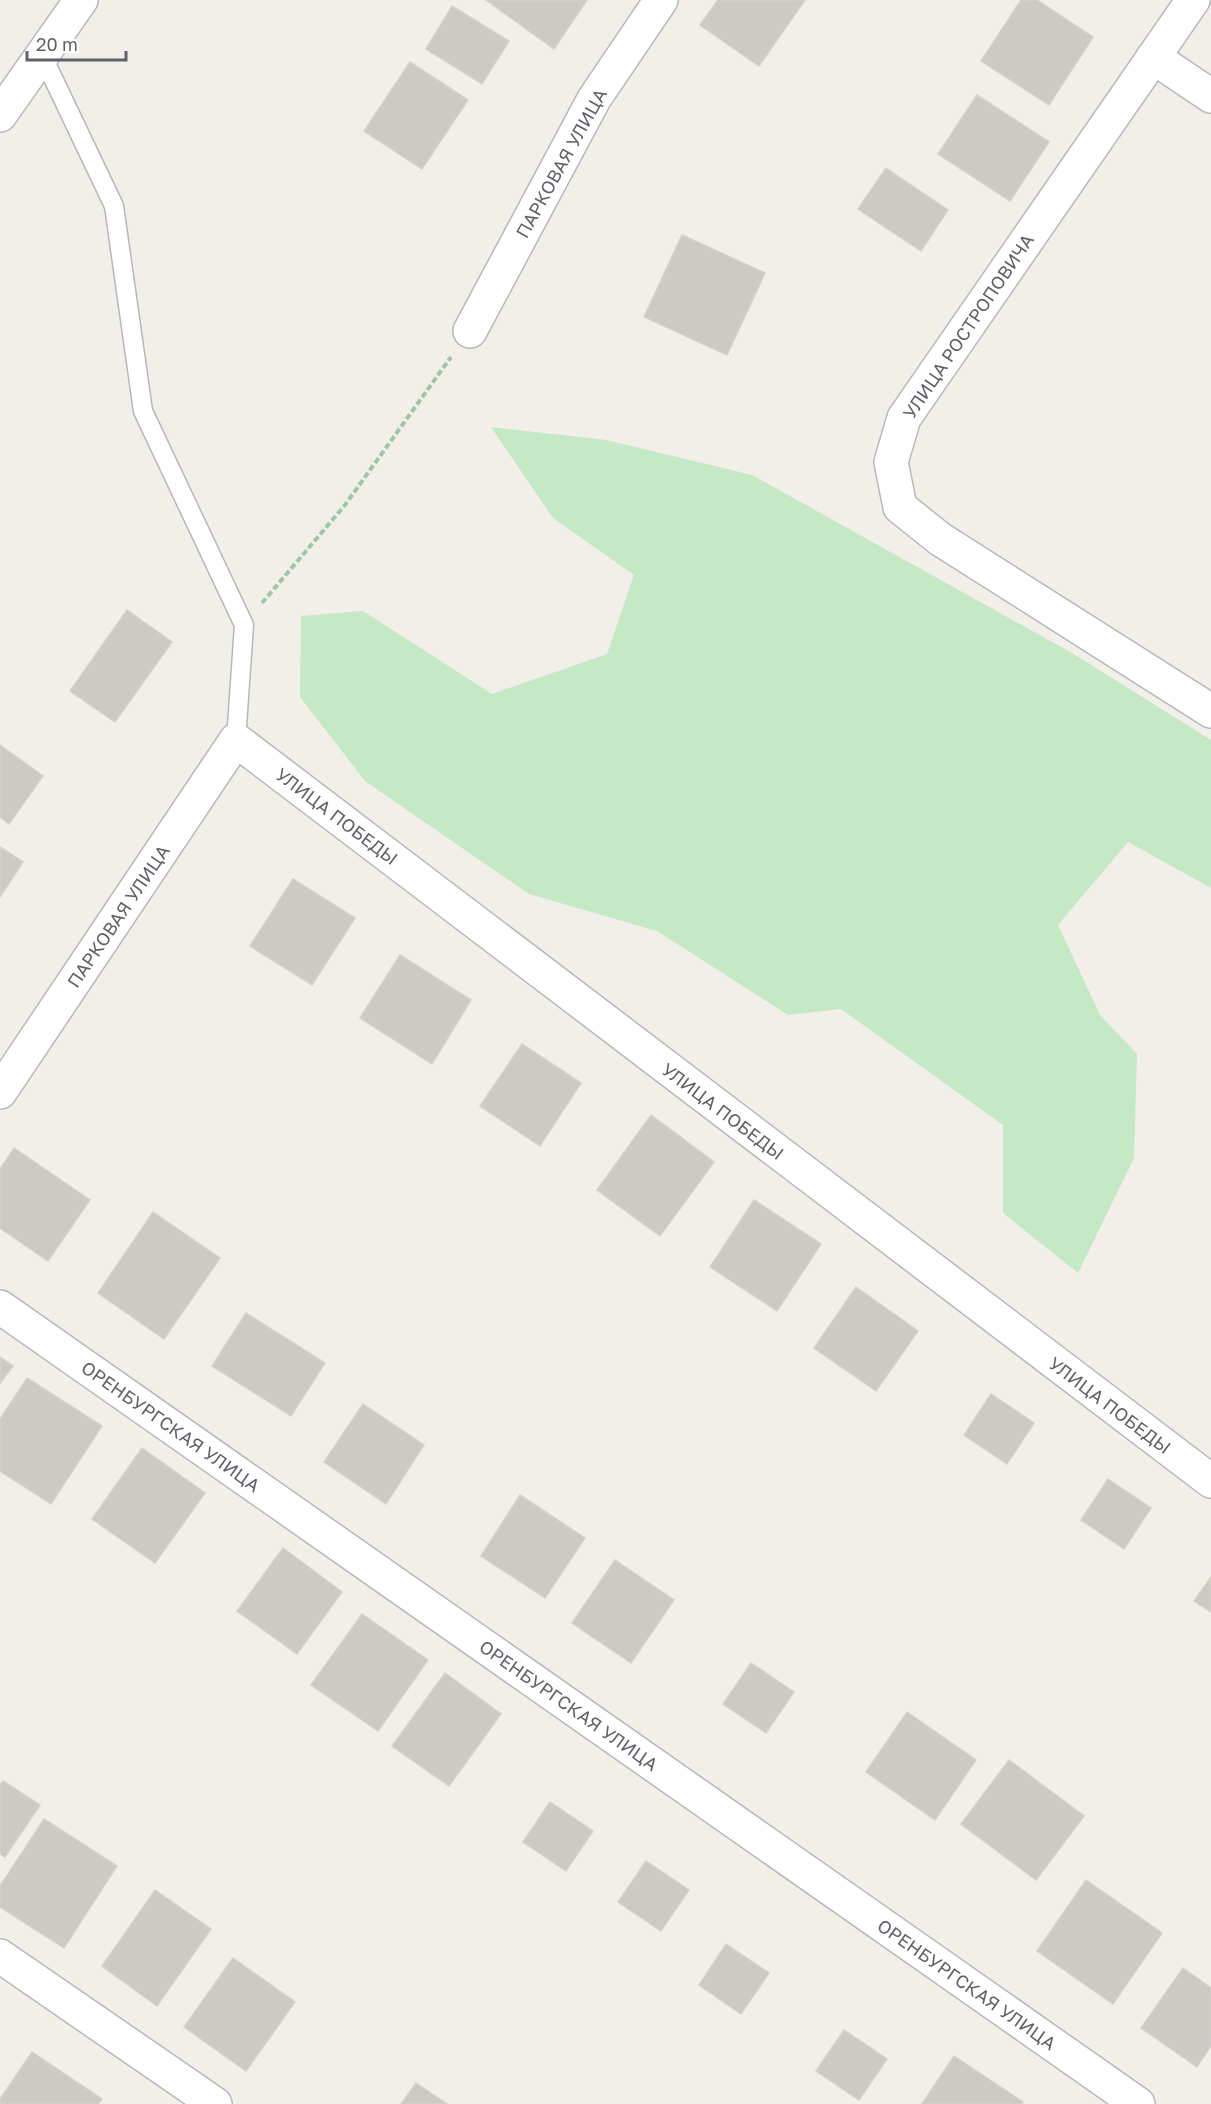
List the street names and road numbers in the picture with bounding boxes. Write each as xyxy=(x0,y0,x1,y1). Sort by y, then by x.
street label: ПАРКОВАЯ УЛИЦА xyxy=(511,84,611,242)
street label: УЛИЦА РОСТРОПОВИЧА xyxy=(898,229,1038,423)
street label: УЛИЦА ПОБЕДЫ xyxy=(272,763,402,869)
street label: ПАРКОВАЯ УЛИЦА xyxy=(62,840,174,992)
street label: УЛИЦА ПОБЕДЫ xyxy=(658,1058,788,1164)
street label: УЛИЦА ПОБЕДЫ xyxy=(1045,1352,1175,1458)
street label: ОРЕНБУРГСКАЯ УЛИЦА xyxy=(77,1356,265,1496)
street label: ОРЕНБУРГСКАЯ УЛИЦА xyxy=(475,1635,663,1775)
street label: ОРЕНБУРГСКАЯ УЛИЦА xyxy=(873,1914,1061,2054)

